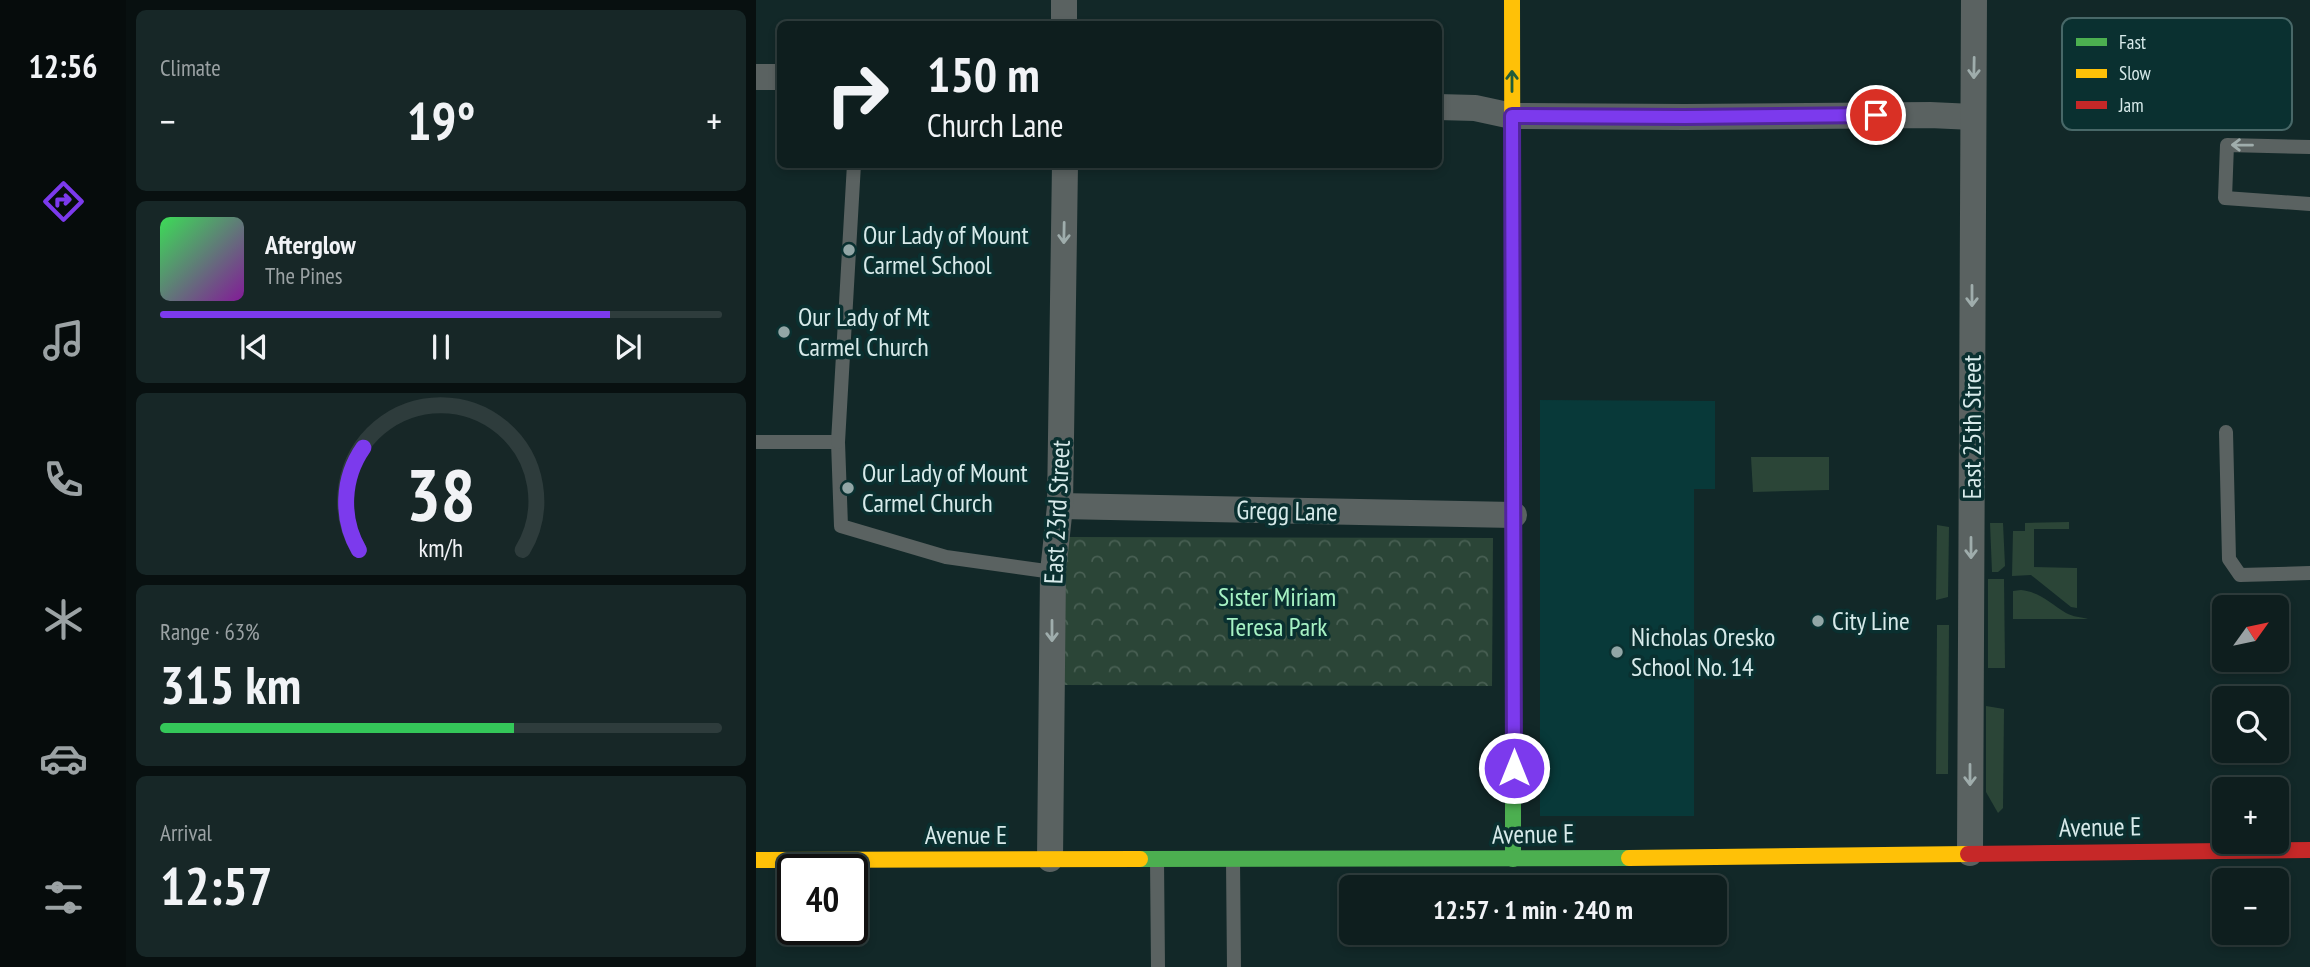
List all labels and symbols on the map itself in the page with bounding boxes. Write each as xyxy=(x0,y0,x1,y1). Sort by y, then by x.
legend xyxy=(2062,18,2292,130)
text: Fast xyxy=(2119,30,2147,54)
one-way arrow xyxy=(1967,56,1981,79)
text: Slow xyxy=(2119,61,2152,85)
one-way arrow xyxy=(1505,69,1519,92)
pin xyxy=(1846,85,1906,145)
text: Jam xyxy=(2118,93,2144,117)
one-way arrow xyxy=(2231,138,2254,152)
place label: Our Lady of Mount Carmel School xyxy=(863,218,1029,281)
one-way arrow xyxy=(1057,221,1071,244)
marker: Our Lady of Mount Carmel School xyxy=(841,242,857,258)
one-way arrow xyxy=(1965,284,1979,307)
place label: Our Lady of Mt Carmel Church xyxy=(798,300,930,363)
marker: Our Lady of Mt Carmel Church xyxy=(776,324,792,340)
street label: East 25th Street xyxy=(1955,355,1988,499)
street label: East 23rd Street xyxy=(1036,439,1077,585)
place label: Our Lady of Mount Carmel Church xyxy=(862,456,1028,519)
marker: Our Lady of Mount Carmel Church xyxy=(840,480,856,496)
street label: Gregg Lane xyxy=(1236,493,1338,528)
one-way arrow xyxy=(1964,536,1978,559)
park label: Sister Miriam Teresa Park xyxy=(1218,580,1336,643)
north arrow xyxy=(2212,595,2289,672)
place label: City Line xyxy=(1832,604,1910,637)
marker: City Line xyxy=(1810,613,1826,629)
one-way arrow xyxy=(1046,620,1059,643)
place label: Nicholas Oresko School No. 14 xyxy=(1631,620,1775,683)
marker: Nicholas Oresko School No. 14 xyxy=(1609,644,1625,660)
position arrow xyxy=(1477,731,1551,805)
one-way arrow xyxy=(1963,763,1977,786)
street label: Avenue E xyxy=(2058,809,2141,844)
street label: Avenue E xyxy=(1491,816,1574,851)
street label: Avenue E xyxy=(925,818,1007,851)
speed limit sign: 40 xyxy=(777,854,868,945)

